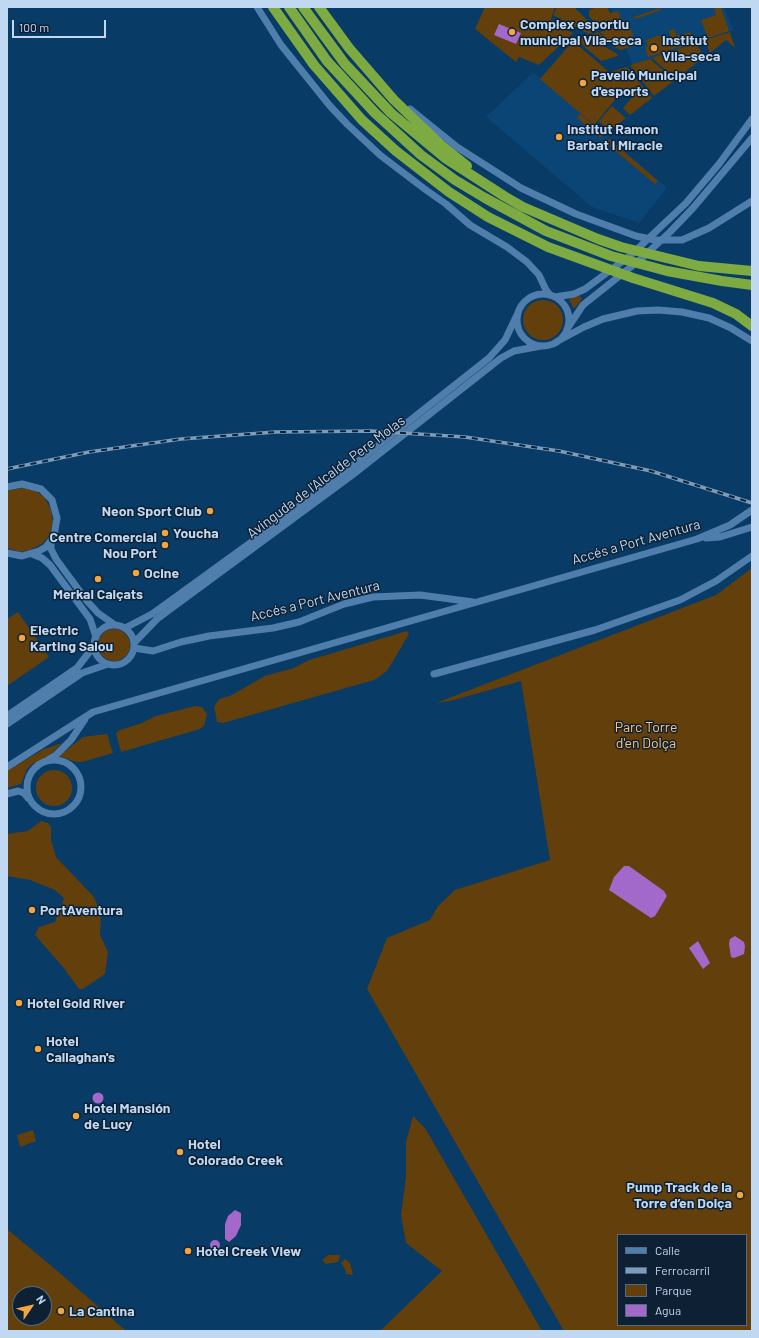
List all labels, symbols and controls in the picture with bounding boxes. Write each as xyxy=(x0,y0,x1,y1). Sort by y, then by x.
scale bar xyxy=(14,12,108,38)
place label: Complex esportiu municipal Vila-seca xyxy=(520,16,642,48)
text: 100 m xyxy=(19,20,49,34)
marker: Complex esportiu municipal Vila-seca xyxy=(507,27,517,37)
place label: Institut Vila-seca xyxy=(662,32,720,64)
marker: Institut Vila-seca xyxy=(649,43,659,53)
place label: Pavelló Municipal d'esports xyxy=(591,67,697,100)
marker: Pavelló Municipal d'esports xyxy=(578,78,588,88)
place label: Institut Ramon Barbat i Miracle xyxy=(567,121,663,154)
marker: Institut Ramon Barbat i Miracle xyxy=(554,132,564,142)
street label: Avinguda de l'Alcalde Pere Molas xyxy=(244,412,408,542)
place label: Neon Sport Club xyxy=(102,503,202,519)
marker: Neon Sport Club xyxy=(205,506,215,516)
street label: Accés a Port Aventura xyxy=(570,516,702,568)
place label: Youcha xyxy=(173,525,219,541)
marker: Youcha xyxy=(160,528,170,538)
place label: Centre Comercial Nou Port xyxy=(50,529,157,562)
marker: Centre Comercial Nou Port xyxy=(160,540,170,550)
place label: Ocine xyxy=(144,565,179,581)
marker: Ocine xyxy=(131,568,141,578)
marker: Merkal Calçats xyxy=(93,574,103,584)
street label: Accés a Port Aventura xyxy=(249,577,381,625)
place label: Merkal Calçats xyxy=(53,586,143,602)
place label: Electric Karting Salou xyxy=(30,622,113,654)
marker: Electric Karting Salou xyxy=(17,633,27,643)
park label: Parc Torre d'en Dolça xyxy=(615,719,677,752)
place label: PortAventura xyxy=(40,902,123,918)
marker: PortAventura xyxy=(27,905,37,915)
place label: Hotel Gold River xyxy=(27,995,125,1011)
marker: Hotel Gold River xyxy=(14,998,24,1008)
place label: Hotel Callaghan's xyxy=(46,1033,115,1066)
marker: Hotel Callaghan's xyxy=(33,1044,43,1054)
place label: Hotel Mansión de Lucy xyxy=(84,1100,170,1132)
marker: Hotel Mansión de Lucy xyxy=(71,1111,81,1121)
place label: Hotel Colorado Creek xyxy=(188,1136,283,1168)
marker: Hotel Colorado Creek xyxy=(175,1147,185,1157)
place label: Pump Track de la Torre d’en Dolça xyxy=(627,1179,732,1212)
marker: Pump Track de la Torre d’en Dolça xyxy=(735,1190,745,1200)
legend xyxy=(617,1234,747,1326)
place label: Hotel Creek View xyxy=(196,1243,301,1259)
text: Calle xyxy=(655,1243,680,1257)
marker: Hotel Creek View xyxy=(183,1246,193,1256)
text: Ferrocarril xyxy=(655,1263,710,1277)
text: Parque xyxy=(655,1283,692,1297)
north arrow xyxy=(12,1286,52,1326)
text: N xyxy=(34,1293,49,1306)
place label: La Cantina xyxy=(69,1303,135,1319)
text: Agua xyxy=(655,1303,681,1317)
marker: La Cantina xyxy=(56,1306,66,1316)

